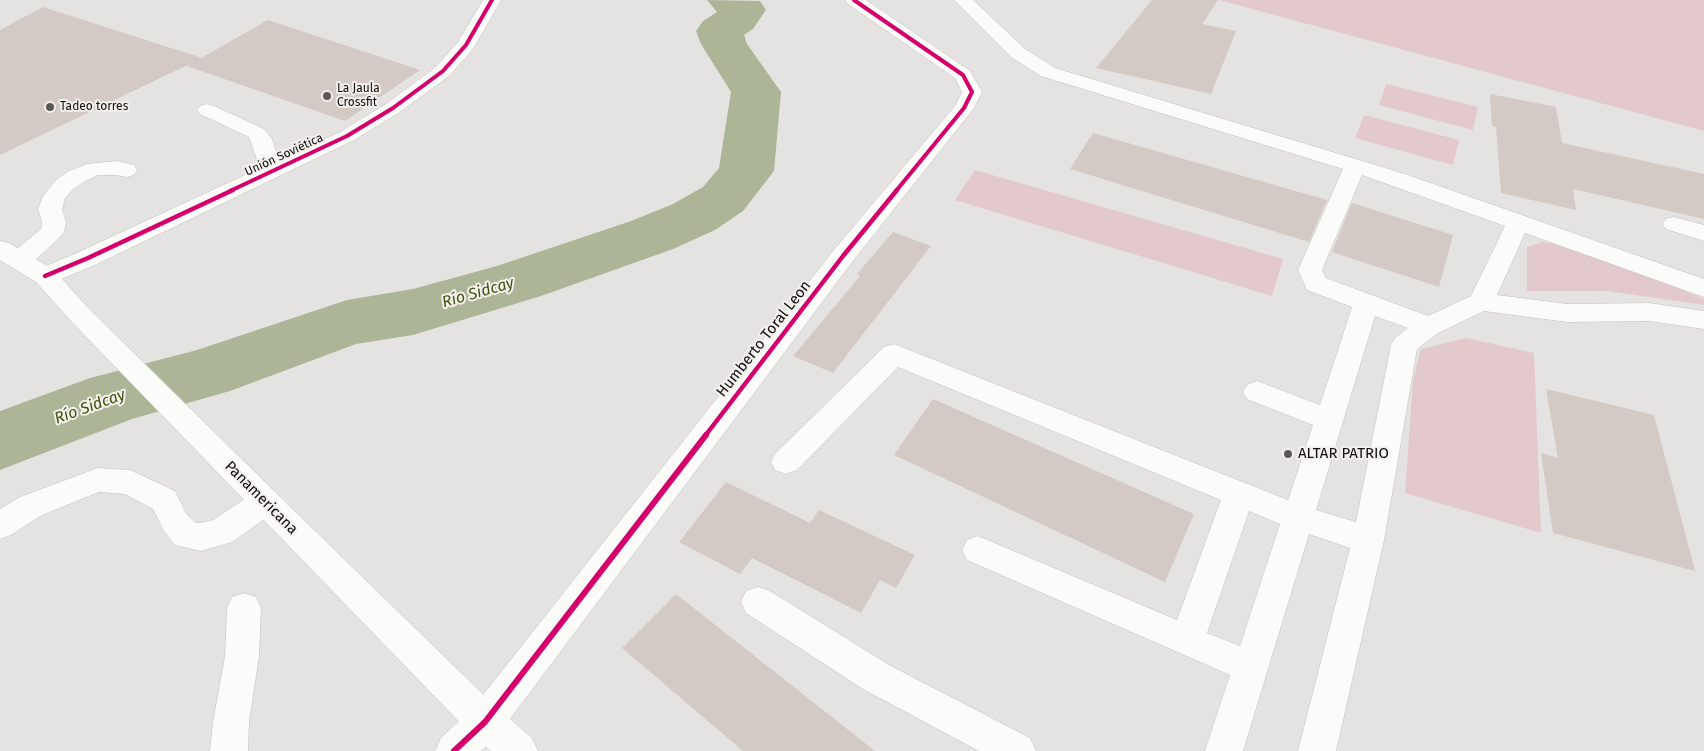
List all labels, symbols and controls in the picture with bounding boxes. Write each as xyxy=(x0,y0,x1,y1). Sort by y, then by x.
place label: La Jaula Crossfit xyxy=(337,82,380,110)
marker: La Jaula Crossfit xyxy=(321,90,333,102)
place label: Tadeo torres xyxy=(60,100,128,114)
marker: Tadeo torres xyxy=(44,101,56,113)
street label: Unión Soviética xyxy=(243,131,325,179)
water label: Río Sidcay xyxy=(440,274,516,312)
street label: Humberto Toral Leon xyxy=(713,277,815,401)
water label: Río Sidcay xyxy=(52,385,128,429)
place label: ALTAR PATRIO xyxy=(1298,445,1389,463)
marker: ALTAR PATRIO xyxy=(1282,448,1294,460)
street label: Panamericana xyxy=(221,458,301,538)

